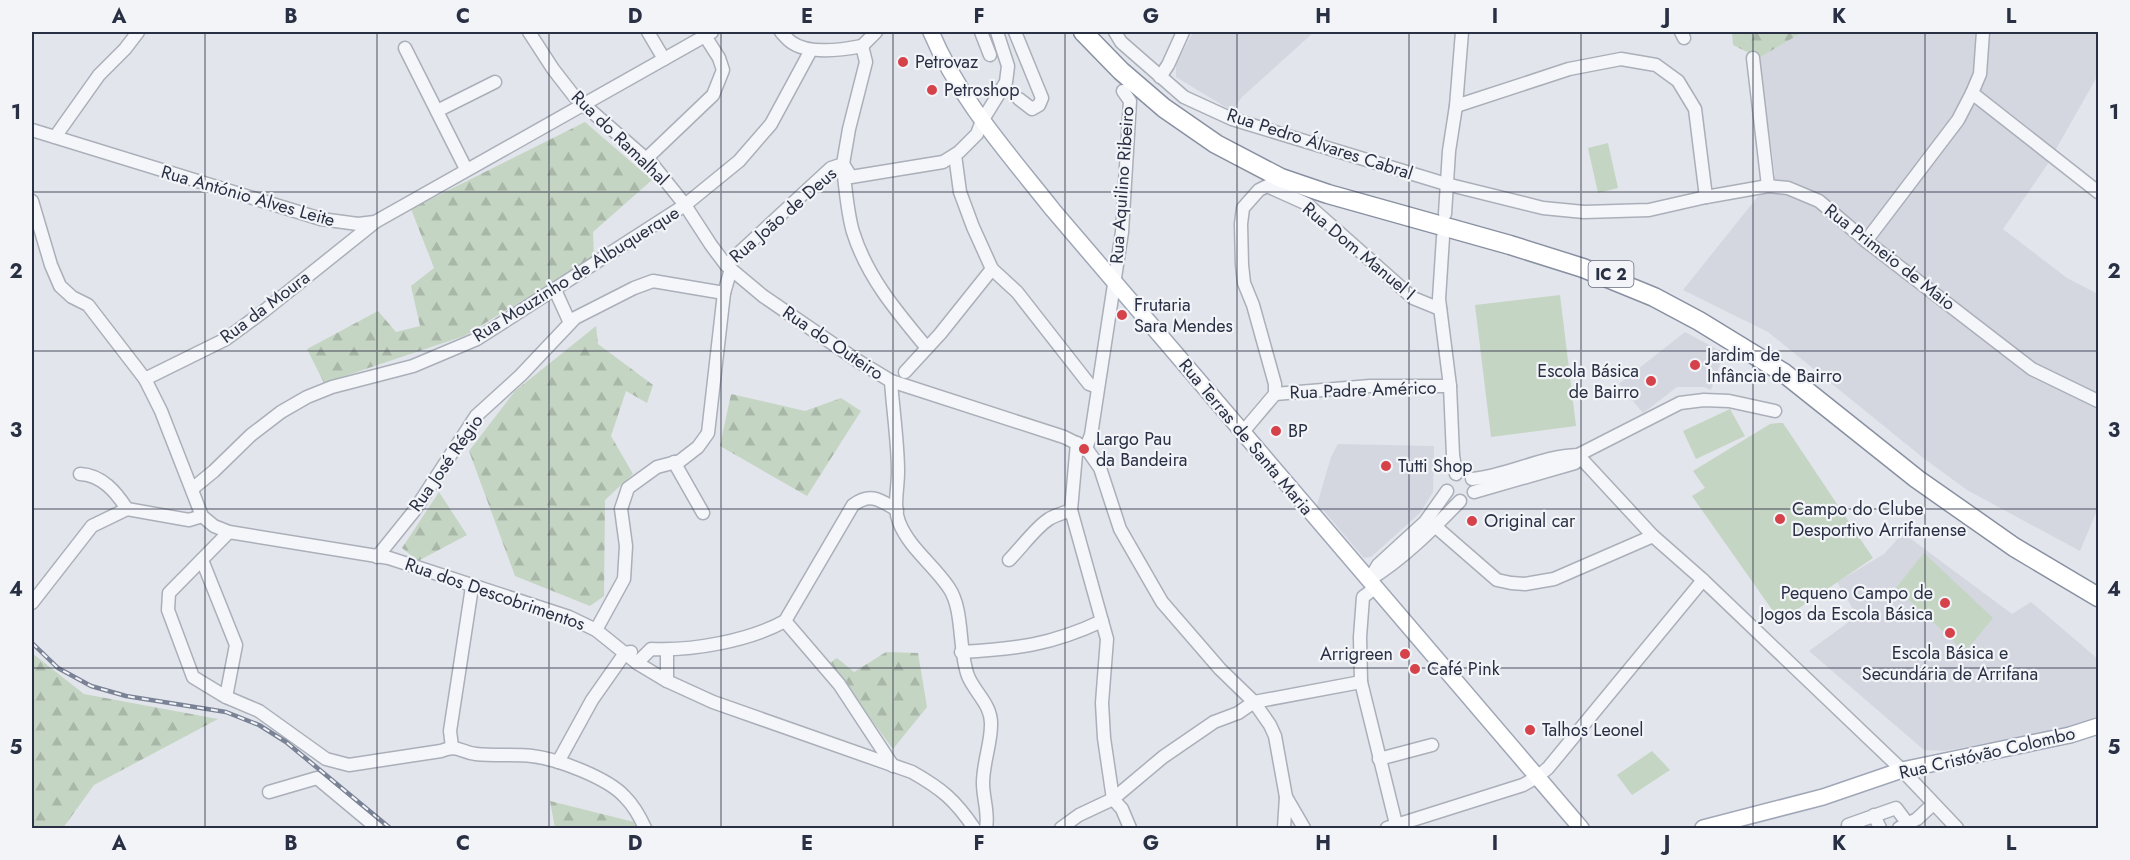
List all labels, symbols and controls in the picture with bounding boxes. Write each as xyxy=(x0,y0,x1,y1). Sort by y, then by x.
text: A xyxy=(111,2,127,31)
text: B xyxy=(284,2,298,31)
text: C xyxy=(456,2,470,31)
text: D xyxy=(628,2,642,31)
text: E xyxy=(801,2,813,31)
text: F xyxy=(973,2,985,31)
text: G xyxy=(1143,2,1159,31)
text: H xyxy=(1315,2,1331,31)
text: I xyxy=(1492,2,1498,31)
text: J xyxy=(1660,2,1670,31)
text: K xyxy=(1832,2,1846,31)
text: L xyxy=(2006,2,2017,31)
place label: Petrovaz xyxy=(915,49,979,75)
marker: Petrovaz xyxy=(896,55,910,69)
place label: Petroshop xyxy=(944,77,1019,103)
marker: Petroshop xyxy=(925,83,939,97)
street label: Rua do Ramalhal xyxy=(565,85,675,191)
text: 1 xyxy=(11,98,21,127)
text: 1 xyxy=(2109,98,2119,127)
street label: Rua Pedro Álvares Cabral xyxy=(1224,102,1416,186)
street label: Rua Aquilino Ribeiro xyxy=(1104,105,1140,265)
street label: Rua António Alves Leite xyxy=(158,159,338,233)
street label: Rua João de Deus xyxy=(724,161,842,269)
street label: Rua Dom Manuel I xyxy=(1297,196,1421,306)
street label: Rua Primeio de Maio xyxy=(1819,198,1961,317)
street label: Rua Mouzinho de Albuquerque xyxy=(468,200,684,348)
text: 2 xyxy=(9,257,23,286)
text: 2 xyxy=(2107,257,2121,286)
road number: IC 2 xyxy=(1588,261,1634,287)
street label: Rua da Moura xyxy=(215,265,315,349)
place label: Frutaria Sara Mendes xyxy=(1134,292,1233,339)
street label: Rua do Outeiro xyxy=(777,300,889,387)
marker: Frutaria Sara Mendes xyxy=(1115,308,1129,322)
place label: Jardim de Infância de Bairro xyxy=(1705,342,1842,389)
street label: Rua Terras de Santa Maria xyxy=(1173,353,1319,521)
place label: Escola Básica de Bairro xyxy=(1537,358,1639,405)
marker: Jardim de Infância de Bairro xyxy=(1688,358,1702,372)
street label: Rua Padre Américo xyxy=(1289,374,1437,406)
marker: Escola Básica de Bairro xyxy=(1644,374,1658,388)
street label: Rua José Régio xyxy=(403,409,489,517)
text: 3 xyxy=(10,416,22,445)
text: 3 xyxy=(2108,416,2120,445)
place label: BP xyxy=(1288,418,1308,444)
marker: BP xyxy=(1269,424,1283,438)
place label: Largo Pau da Bandeira xyxy=(1096,426,1188,473)
marker: Largo Pau da Bandeira xyxy=(1077,442,1091,456)
place label: Tutti Shop xyxy=(1398,453,1473,479)
marker: Tutti Shop xyxy=(1379,459,1393,473)
place label: Campo do Clube Desportivo Arrifanense xyxy=(1792,496,1966,543)
place label: Original car xyxy=(1484,508,1576,534)
marker: Campo do Clube Desportivo Arrifanense xyxy=(1773,512,1787,526)
marker: Original car xyxy=(1465,514,1479,528)
street label: Rua dos Descobrimentos xyxy=(402,551,588,637)
text: 4 xyxy=(9,575,23,604)
text: 4 xyxy=(2107,575,2121,604)
place label: Pequeno Campo de Jogos da Escola Básica xyxy=(1758,580,1933,627)
marker: Pequeno Campo de Jogos da Escola Básica xyxy=(1938,596,1952,610)
marker: Escola Básica e Secundária de Arrifana xyxy=(1943,626,1957,640)
place label: Escola Básica e Secundária de Arrifana xyxy=(1862,640,2038,687)
place label: Arrigreen xyxy=(1320,641,1393,667)
marker: Arrigreen xyxy=(1398,647,1412,661)
place label: Café Pink xyxy=(1427,656,1500,682)
marker: Café Pink xyxy=(1408,662,1422,676)
place label: Talhos Leonel xyxy=(1542,717,1643,743)
street label: Rua Cristóvão Colombo xyxy=(1896,720,2078,786)
marker: Talhos Leonel xyxy=(1523,723,1537,737)
text: 5 xyxy=(10,733,23,762)
text: 5 xyxy=(2108,733,2121,762)
text: A xyxy=(111,829,127,858)
text: B xyxy=(284,829,298,858)
text: C xyxy=(456,829,470,858)
text: D xyxy=(628,829,642,858)
text: E xyxy=(801,829,813,858)
text: F xyxy=(973,829,985,858)
text: G xyxy=(1143,829,1159,858)
text: H xyxy=(1315,829,1331,858)
text: I xyxy=(1492,829,1498,858)
text: J xyxy=(1660,829,1670,858)
text: K xyxy=(1832,829,1846,858)
text: L xyxy=(2006,829,2017,858)

